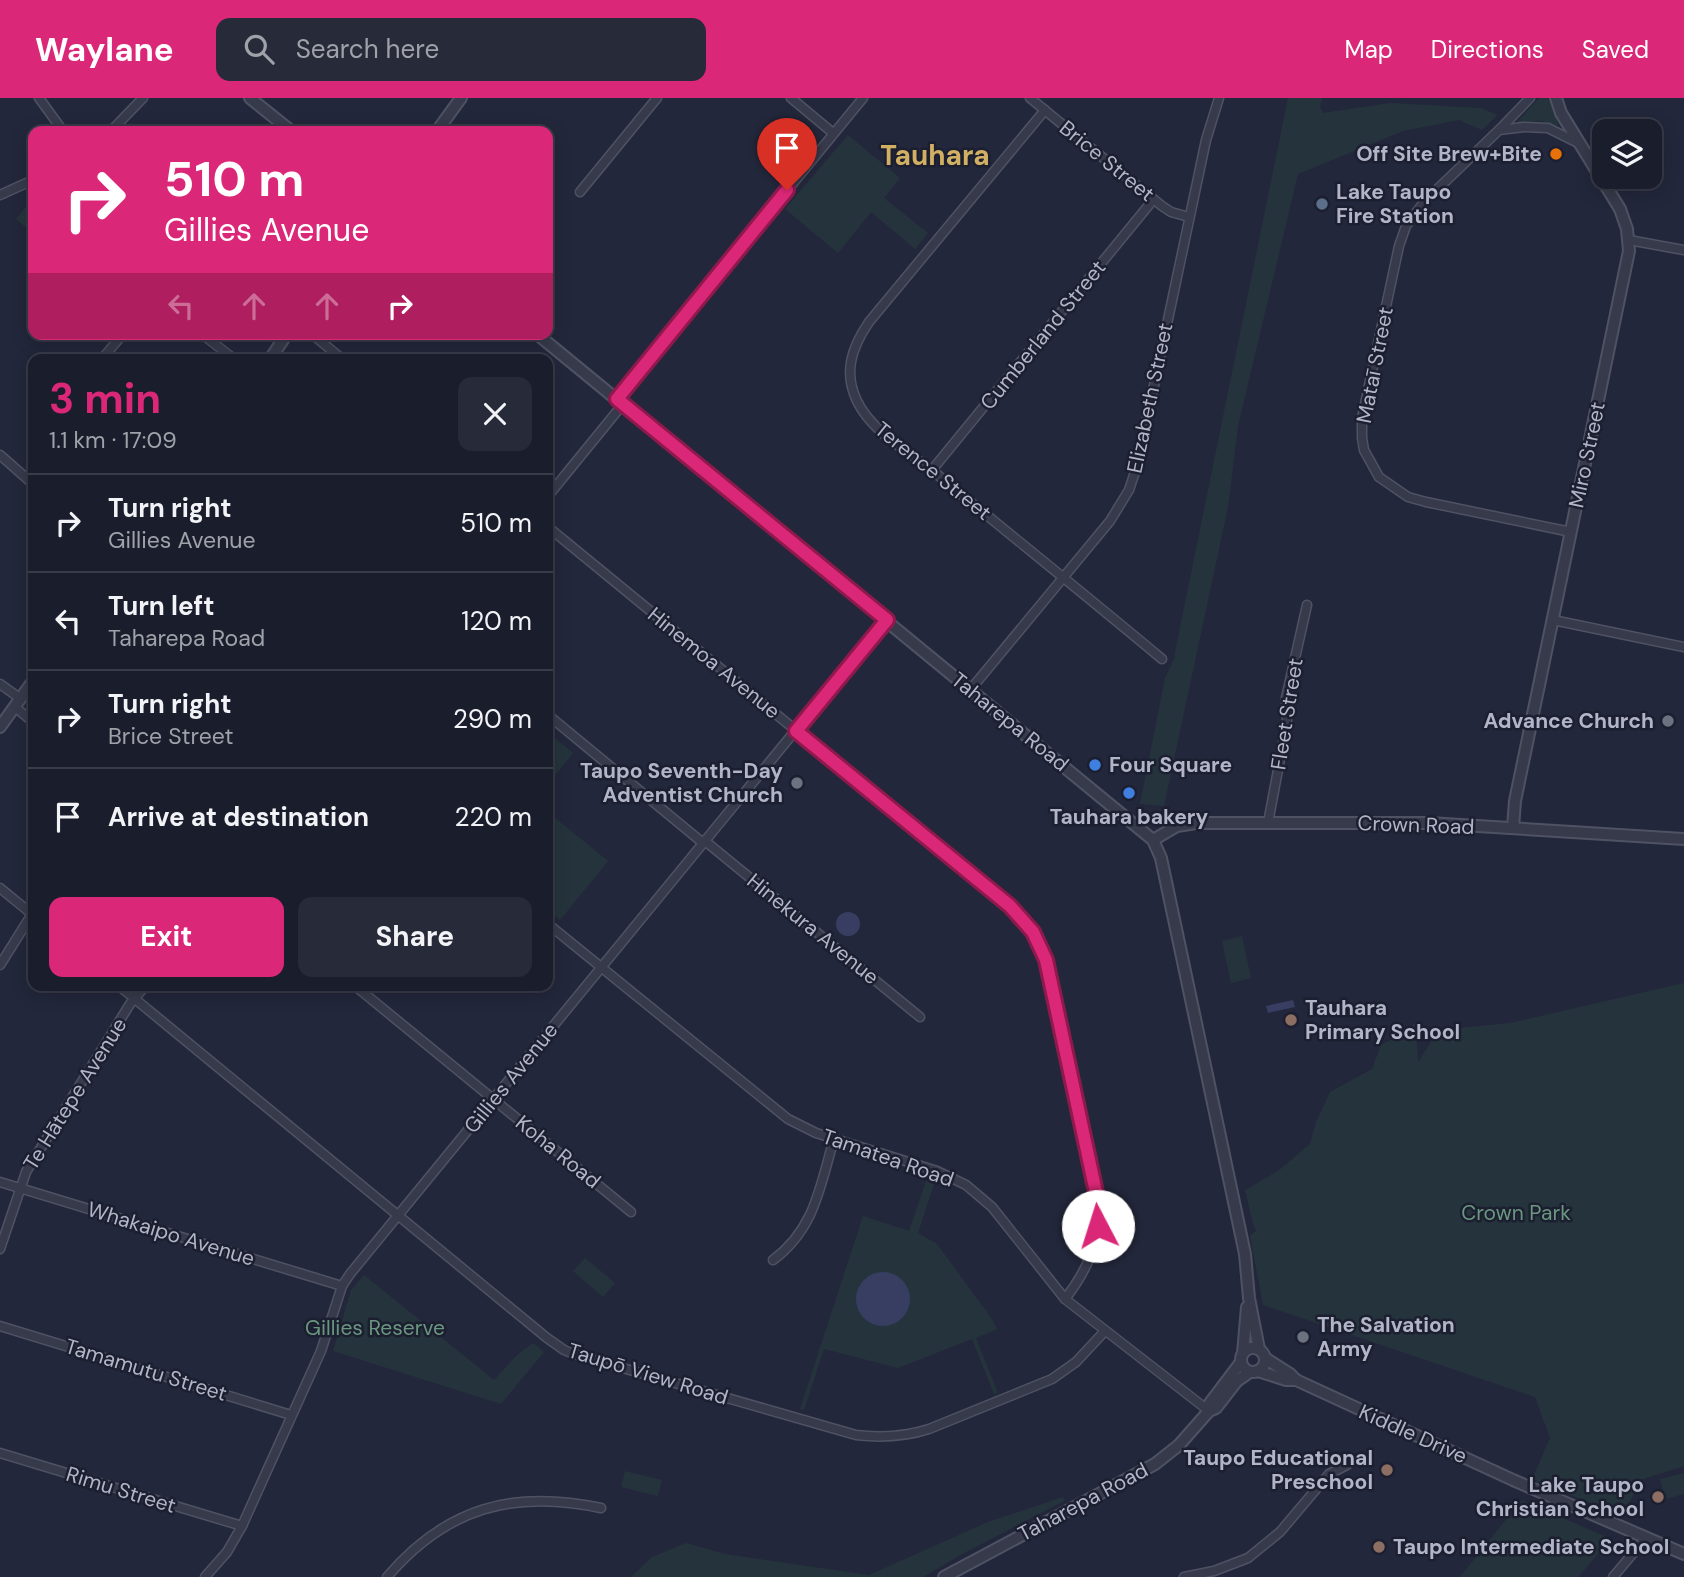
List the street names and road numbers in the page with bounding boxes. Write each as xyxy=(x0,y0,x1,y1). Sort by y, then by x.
street label: Brice Street xyxy=(1054,114,1160,208)
street label: Cumberland Street xyxy=(974,254,1112,416)
street label: Mataī Street xyxy=(1350,304,1400,426)
street label: Elizabeth Street xyxy=(1120,320,1180,476)
street label: Miro Street xyxy=(1562,399,1612,511)
street label: Terence Street xyxy=(869,415,997,527)
street label: Hinemoa Avenue xyxy=(642,601,786,725)
street label: Fleet Street xyxy=(1264,656,1310,772)
street label: Taharepa Road xyxy=(945,666,1075,778)
street label: Crown Road xyxy=(1357,809,1475,841)
street label: Hinekura Avenue xyxy=(741,867,885,991)
street label: Te Hātepe Avenue xyxy=(17,1012,133,1176)
street label: Gillies Avenue xyxy=(458,1017,564,1139)
street label: Koha Road xyxy=(510,1109,606,1195)
street label: Tamatea Road xyxy=(819,1122,957,1194)
street label: Whakaipo Avenue xyxy=(84,1195,258,1273)
street label: Tamamutu Street xyxy=(62,1332,230,1408)
street label: Taupō View Road xyxy=(565,1336,731,1412)
street label: Kiddle Drive xyxy=(1355,1398,1472,1470)
street label: Taharepa Road xyxy=(1013,1456,1153,1548)
street label: Rimu Street xyxy=(63,1460,179,1520)

